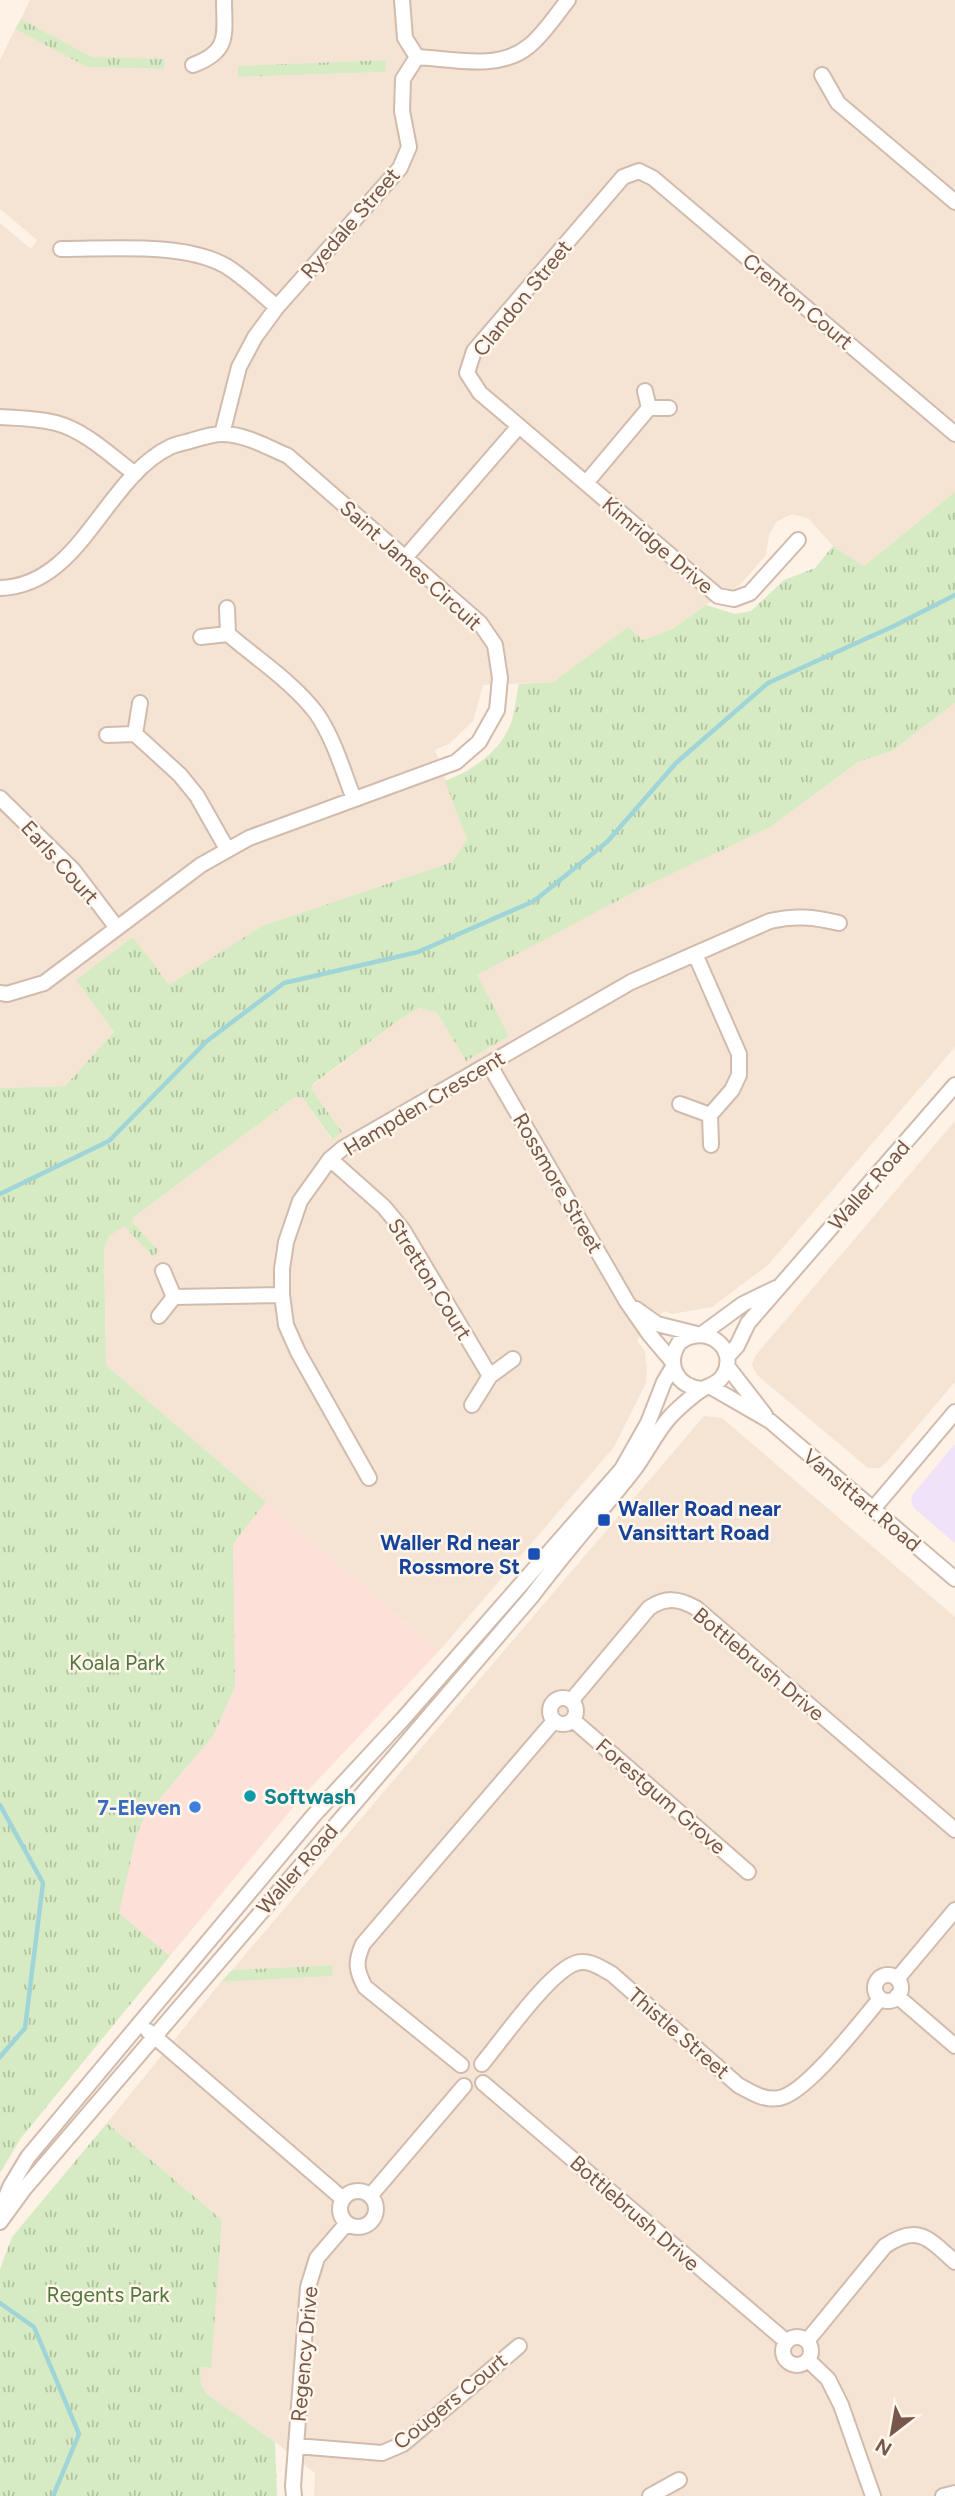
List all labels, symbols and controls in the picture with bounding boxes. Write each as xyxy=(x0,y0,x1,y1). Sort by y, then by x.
street label: Ryedale Street xyxy=(295,163,405,283)
street label: Clandon Street xyxy=(467,235,577,361)
street label: Crenton Court xyxy=(738,248,858,354)
street label: Kimridge Drive xyxy=(597,491,719,599)
street label: Saint James Circuit xyxy=(335,495,487,635)
street label: Earls Court xyxy=(16,815,104,909)
street label: Hampden Crescent xyxy=(339,1045,509,1161)
street label: Rossmore Street xyxy=(508,1109,608,1257)
street label: Waller Road xyxy=(823,1135,915,1235)
street label: Stretton Court xyxy=(383,1214,477,1344)
street label: Vansittart Road xyxy=(798,1444,926,1556)
place label: Waller Road near Vansittart Road xyxy=(618,1496,781,1545)
marker: Waller Road near Vansittart Road xyxy=(596,1512,612,1528)
place label: Waller Rd near Rossmore St xyxy=(380,1530,520,1579)
marker: Waller Rd near Rossmore St xyxy=(526,1546,542,1562)
street label: Bottlebrush Drive xyxy=(688,1602,830,1726)
park label: Koala Park xyxy=(69,1650,166,1675)
street label: Forestgum Grove xyxy=(591,1733,731,1859)
place label: Softwash xyxy=(264,1784,356,1809)
marker: Softwash xyxy=(242,1788,258,1804)
place label: 7-Eleven xyxy=(97,1795,181,1820)
marker: 7-Eleven xyxy=(187,1799,203,1815)
street label: Waller Road xyxy=(251,1819,343,1919)
street label: Thistle Street xyxy=(623,1982,735,2084)
street label: Bottlebrush Drive xyxy=(565,2150,705,2276)
park label: Regents Park xyxy=(47,2282,170,2307)
street label: Regency Drive xyxy=(286,2285,322,2423)
street label: Cougers Court xyxy=(388,2348,512,2454)
north arrow xyxy=(857,2398,927,2468)
text: N xyxy=(871,2434,896,2461)

